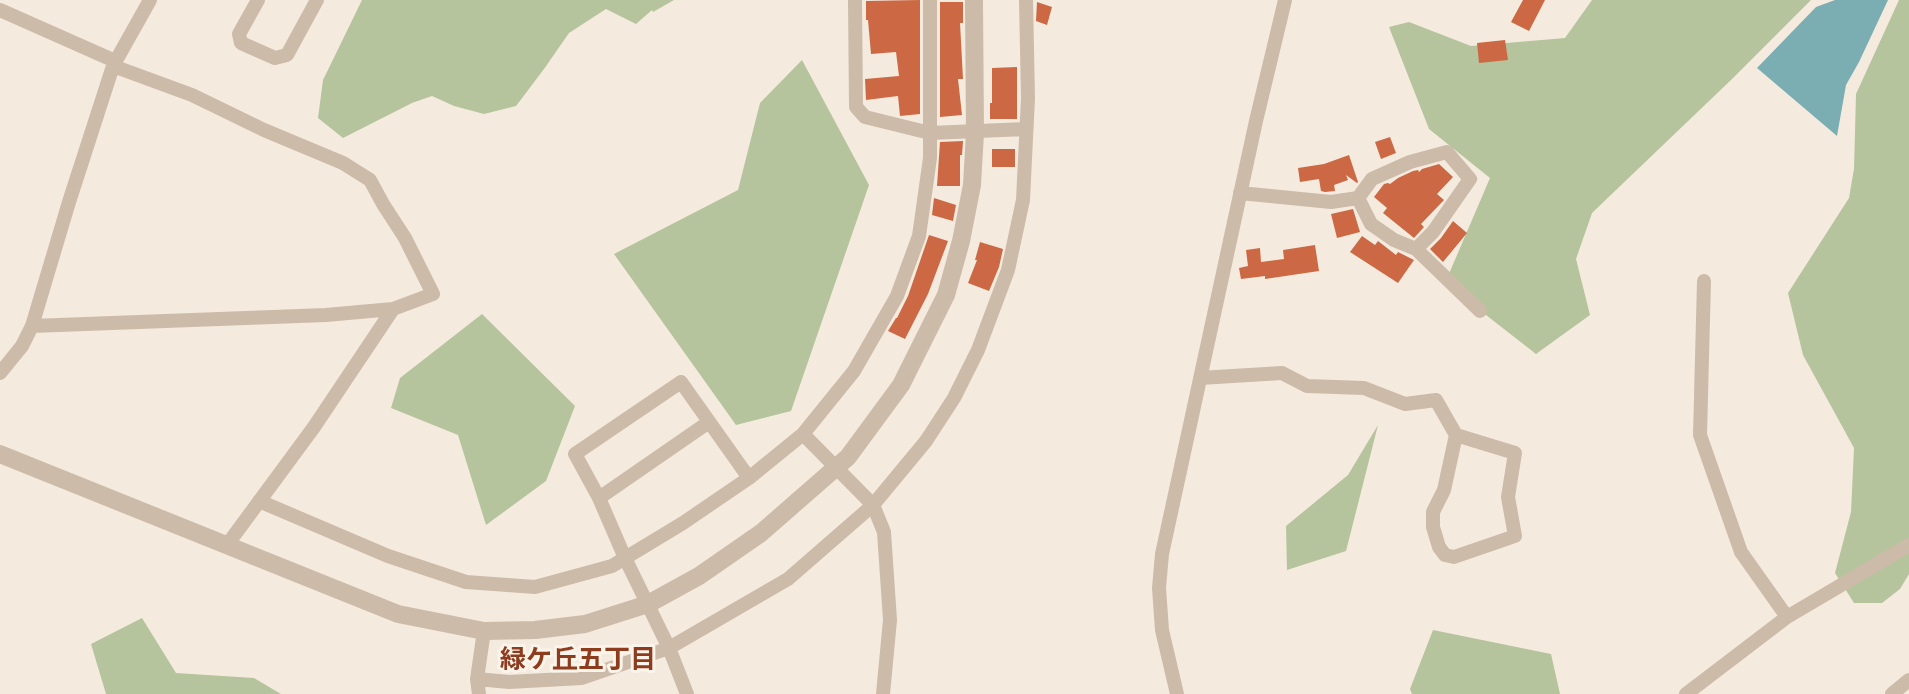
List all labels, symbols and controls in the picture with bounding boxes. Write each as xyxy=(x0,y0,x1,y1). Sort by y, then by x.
district label: 緑ケ丘五丁目 xyxy=(500,644,656,676)

